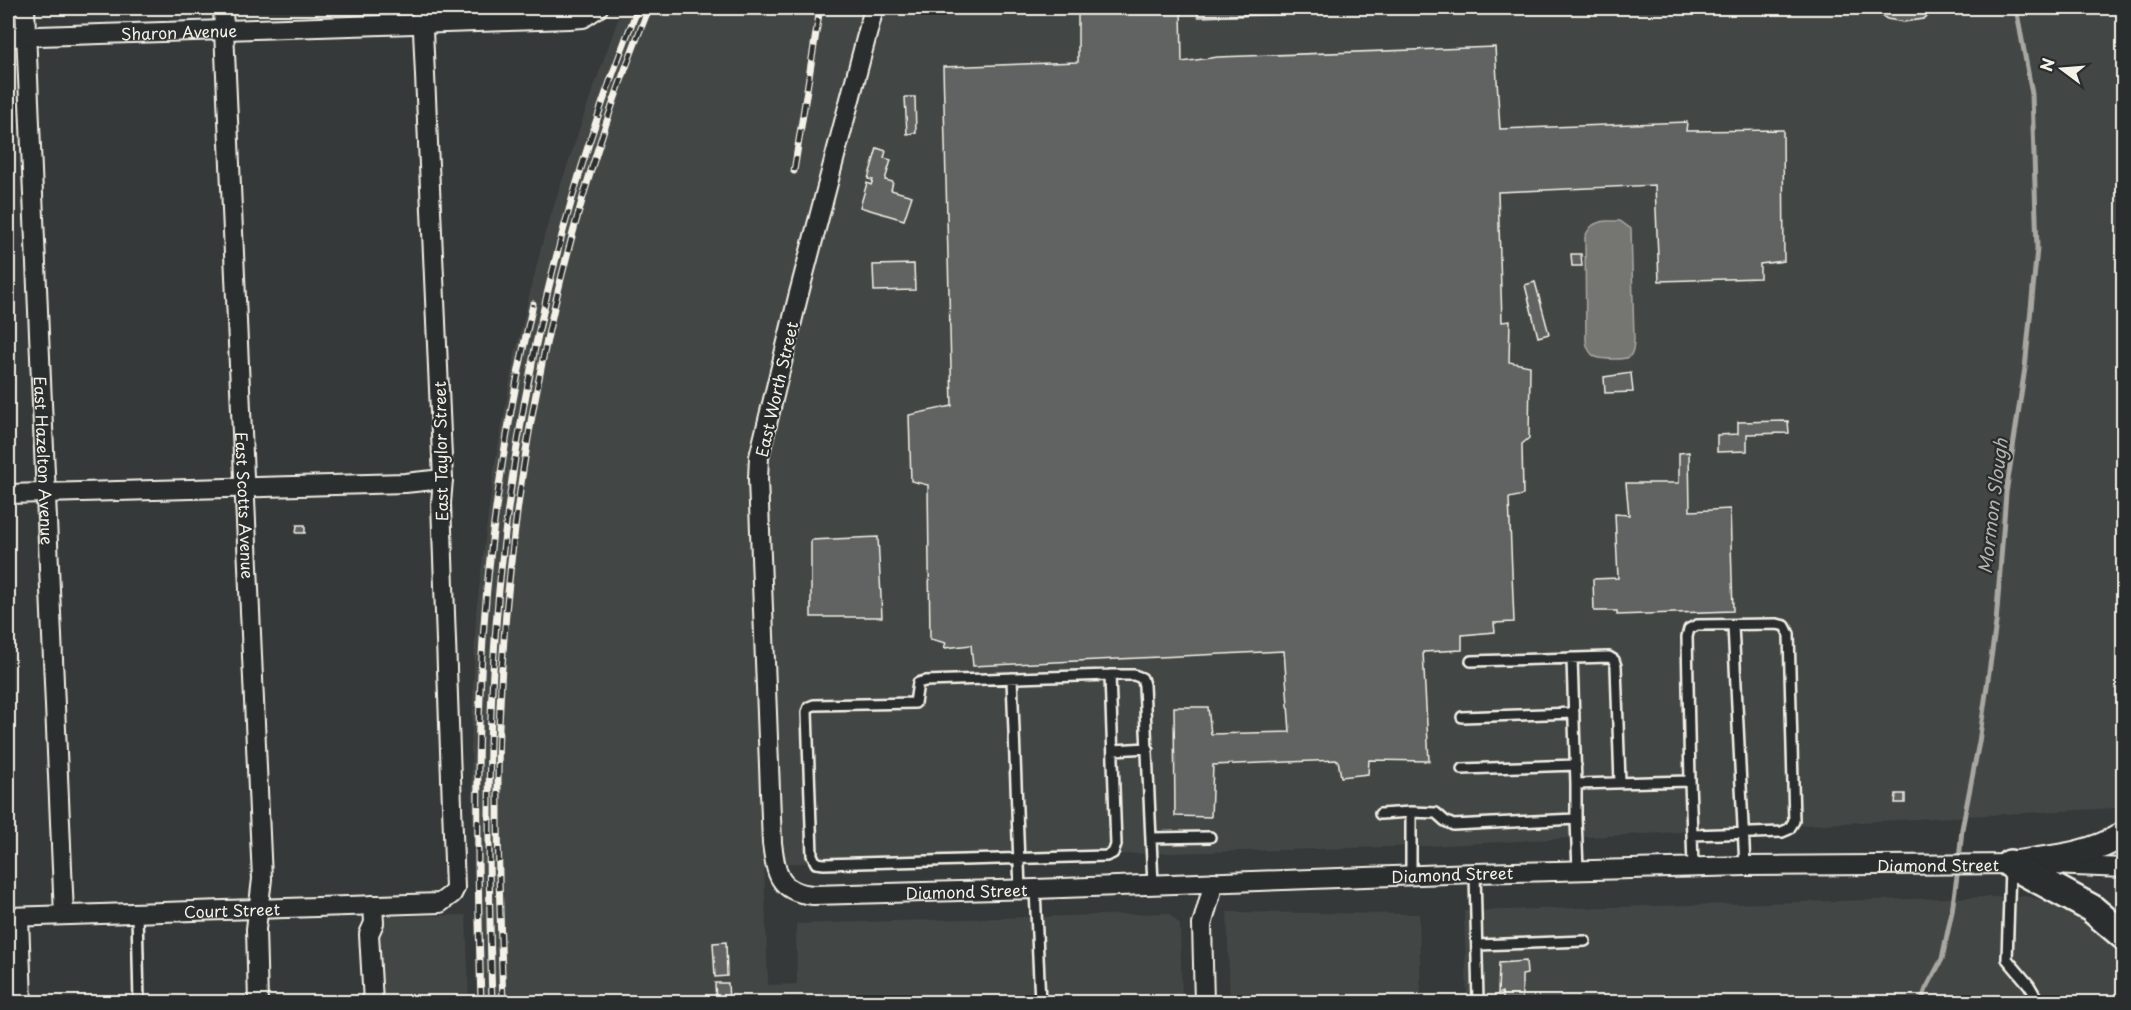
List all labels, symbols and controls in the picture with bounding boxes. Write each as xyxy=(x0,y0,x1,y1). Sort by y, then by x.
street label: Sharon Avenue xyxy=(120,18,238,45)
north arrow xyxy=(2032,39,2092,99)
text: N xyxy=(2033,55,2060,74)
street label: East Worth Street xyxy=(749,318,803,459)
street label: East Hazelton Avenue xyxy=(29,376,60,546)
street label: East Taylor Street xyxy=(427,380,453,521)
street label: East Scotts Avenue xyxy=(230,431,261,580)
water label: Mormon Slough xyxy=(1970,436,2014,575)
street label: Diamond Street xyxy=(1877,852,1999,877)
street label: Diamond Street xyxy=(1391,860,1513,888)
street label: Diamond Street xyxy=(905,877,1028,904)
street label: Court Street xyxy=(183,896,281,923)

